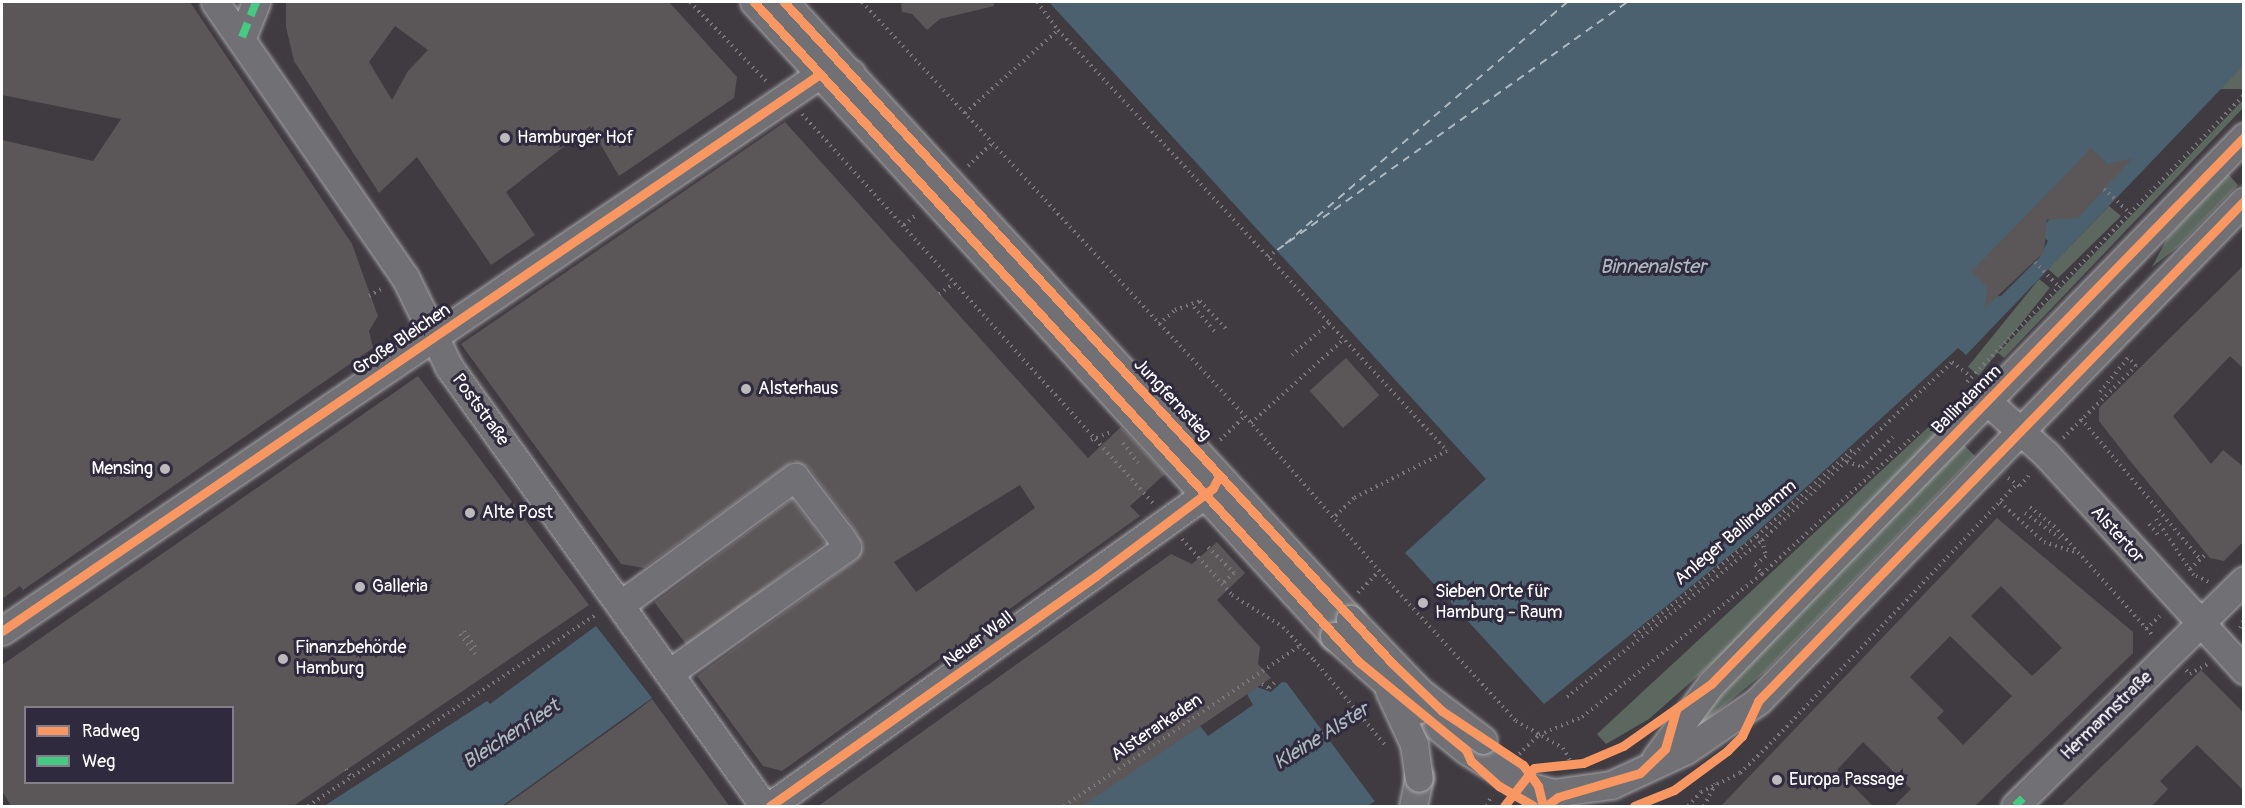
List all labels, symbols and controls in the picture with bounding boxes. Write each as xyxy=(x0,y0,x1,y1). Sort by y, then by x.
place label: Hamburger Hof xyxy=(517,127,634,149)
marker: Hamburger Hof xyxy=(498,131,512,145)
water label: Binnenalster xyxy=(1600,254,1706,278)
street label: Große Bleichen xyxy=(349,299,455,381)
street label: Jungfernstieg xyxy=(1128,354,1216,446)
street label: Ballindamm xyxy=(1928,361,2006,439)
street label: Poststraße xyxy=(447,370,513,450)
place label: Alsterhaus xyxy=(758,378,838,400)
marker: Alsterhaus xyxy=(739,382,753,396)
place label: Mensing xyxy=(91,458,153,480)
marker: Mensing xyxy=(158,462,172,476)
street label: Anleger Ballindamm xyxy=(1671,476,1801,590)
place label: Alte Post xyxy=(482,502,553,524)
street label: Alstertor xyxy=(2086,502,2148,568)
marker: Alte Post xyxy=(463,506,477,520)
place label: Galleria xyxy=(372,576,428,598)
marker: Galleria xyxy=(353,580,367,594)
place label: Sieben Orte für Hamburg - Raum xyxy=(1435,582,1563,624)
marker: Sieben Orte für Hamburg - Raum xyxy=(1416,596,1430,610)
street label: Neuer Wall xyxy=(940,607,1018,673)
place label: Finanzbehörde Hamburg xyxy=(295,638,406,680)
marker: Finanzbehörde Hamburg xyxy=(276,652,290,666)
street label: Hermannstraße xyxy=(2057,667,2157,765)
street label: Alsterarkaden xyxy=(1107,690,1207,766)
water label: Bleichenfleet xyxy=(458,694,564,774)
water label: Kleine Alster xyxy=(1269,697,1373,775)
legend xyxy=(24,706,234,784)
text: Radweg xyxy=(82,720,140,743)
text: Weg xyxy=(82,750,115,773)
place label: Europa Passage xyxy=(1789,769,1904,791)
marker: Europa Passage xyxy=(1770,773,1784,787)

